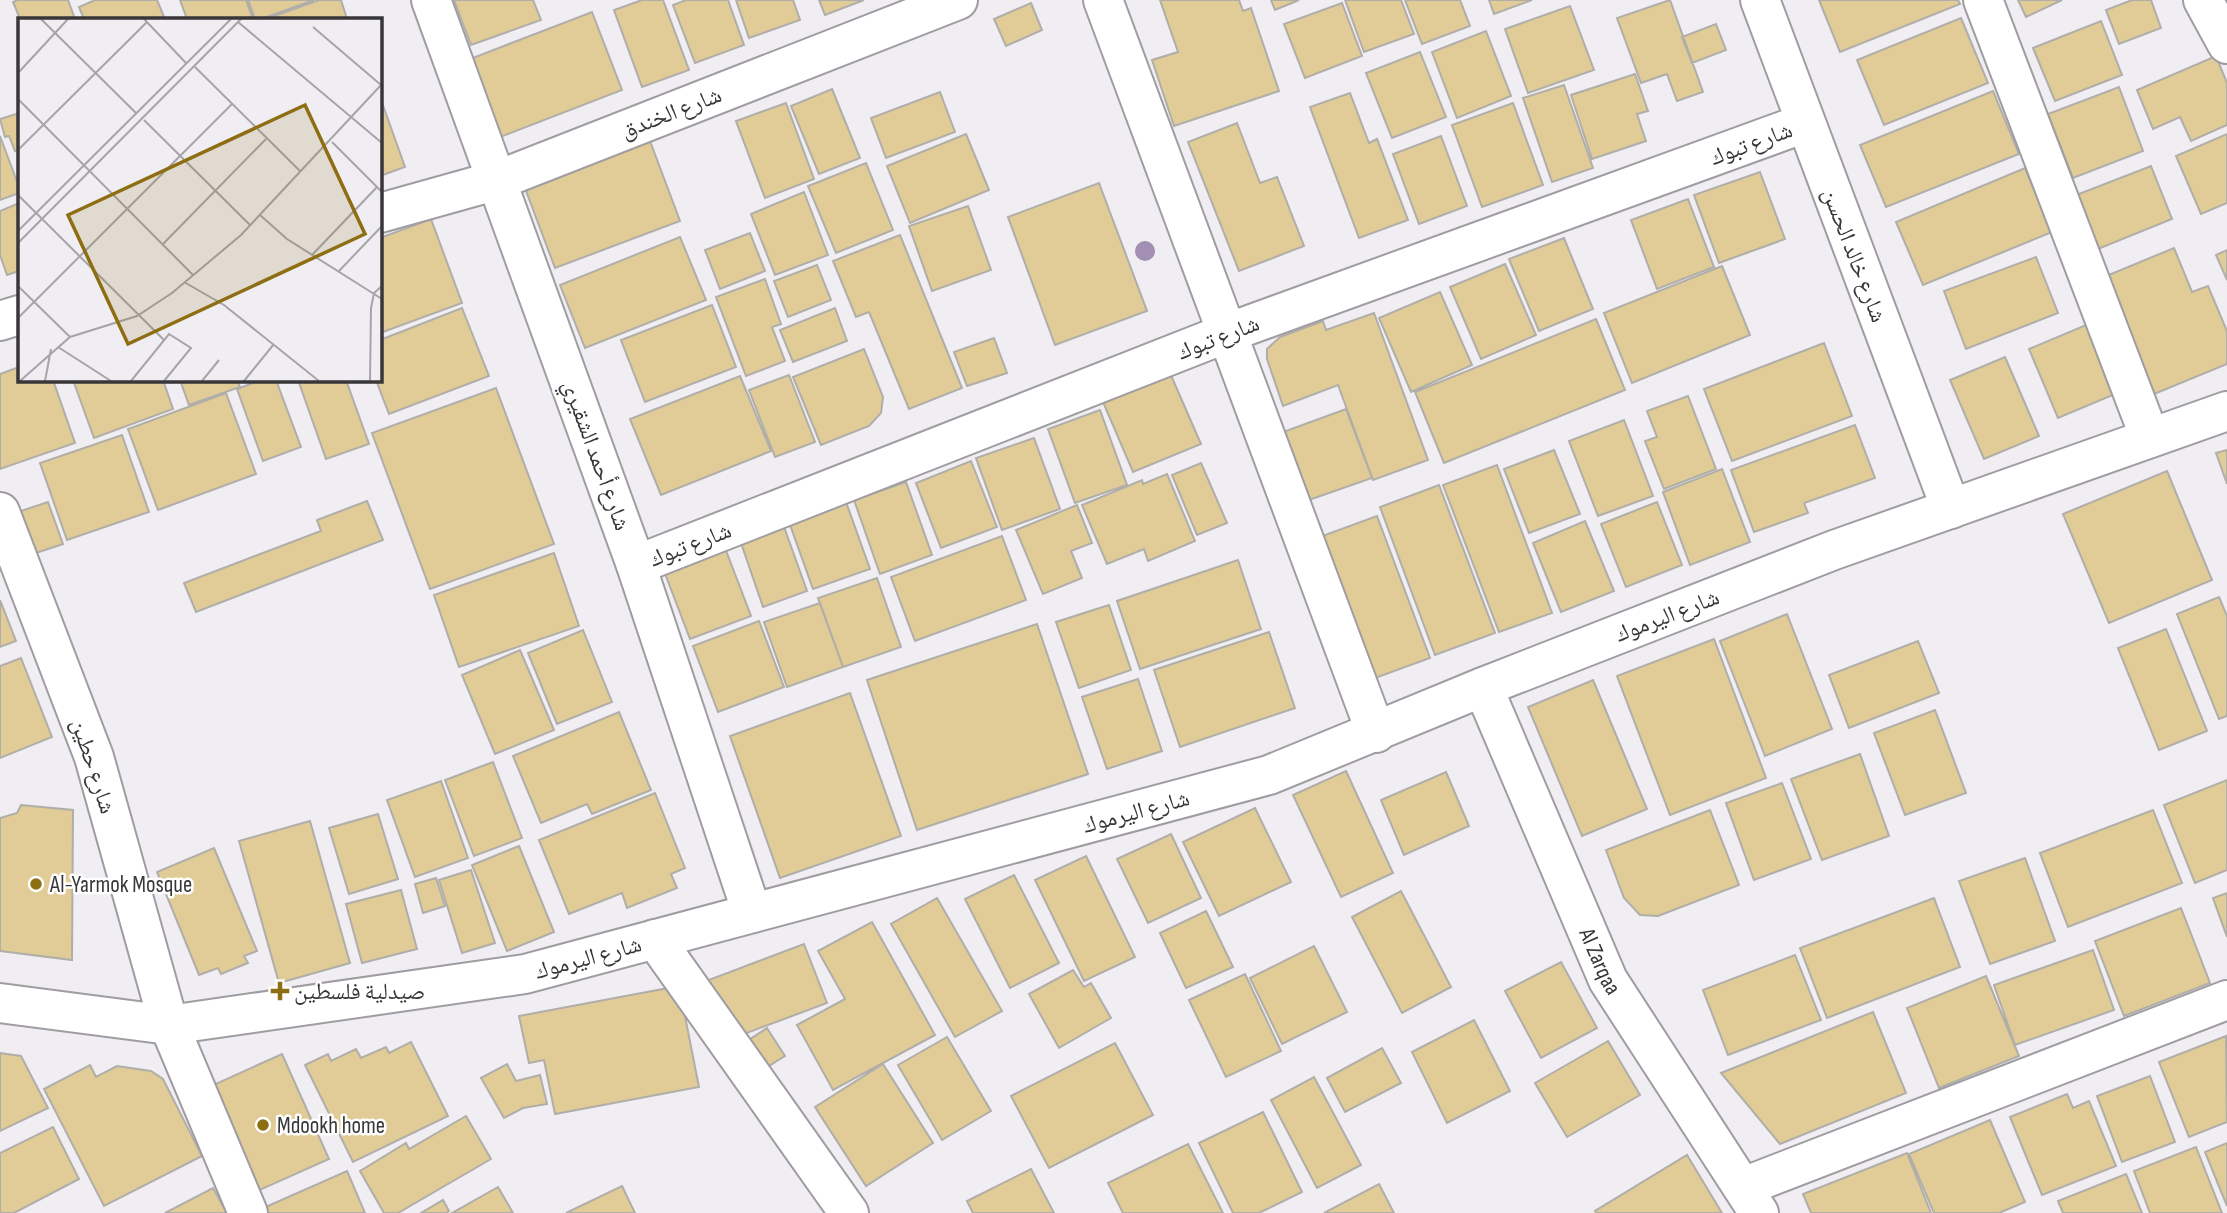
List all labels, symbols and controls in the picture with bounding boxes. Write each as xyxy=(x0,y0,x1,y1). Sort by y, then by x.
inset map xyxy=(18,18,382,382)
street label: شارع الخندق xyxy=(617,81,726,145)
street label: شارع تبوك xyxy=(1706,116,1796,172)
street label: شارع خالد الحسن xyxy=(1816,184,1893,326)
street label: شارع تبوك xyxy=(1173,310,1263,366)
street label: شارع أحمد الشقيري xyxy=(552,376,637,536)
street label: شارع تبوك xyxy=(645,517,735,573)
street label: شارع اليرموك xyxy=(1611,583,1723,649)
street label: شارع حطين xyxy=(65,715,122,817)
street label: شارع اليرموك xyxy=(1080,784,1193,840)
place label: Al-Yarmok Mosque xyxy=(49,871,192,899)
marker: Al-Yarmok Mosque xyxy=(28,876,44,892)
street label: Al Zarqaa xyxy=(1572,923,1627,1000)
street label: شارع اليرموك xyxy=(532,930,645,986)
place label: صيدلية فلسطين xyxy=(294,978,425,1006)
marker: صيدلية فلسطين xyxy=(272,983,288,999)
place label: Mdookh home xyxy=(277,1112,385,1140)
marker: Mdookh home xyxy=(255,1117,271,1133)

